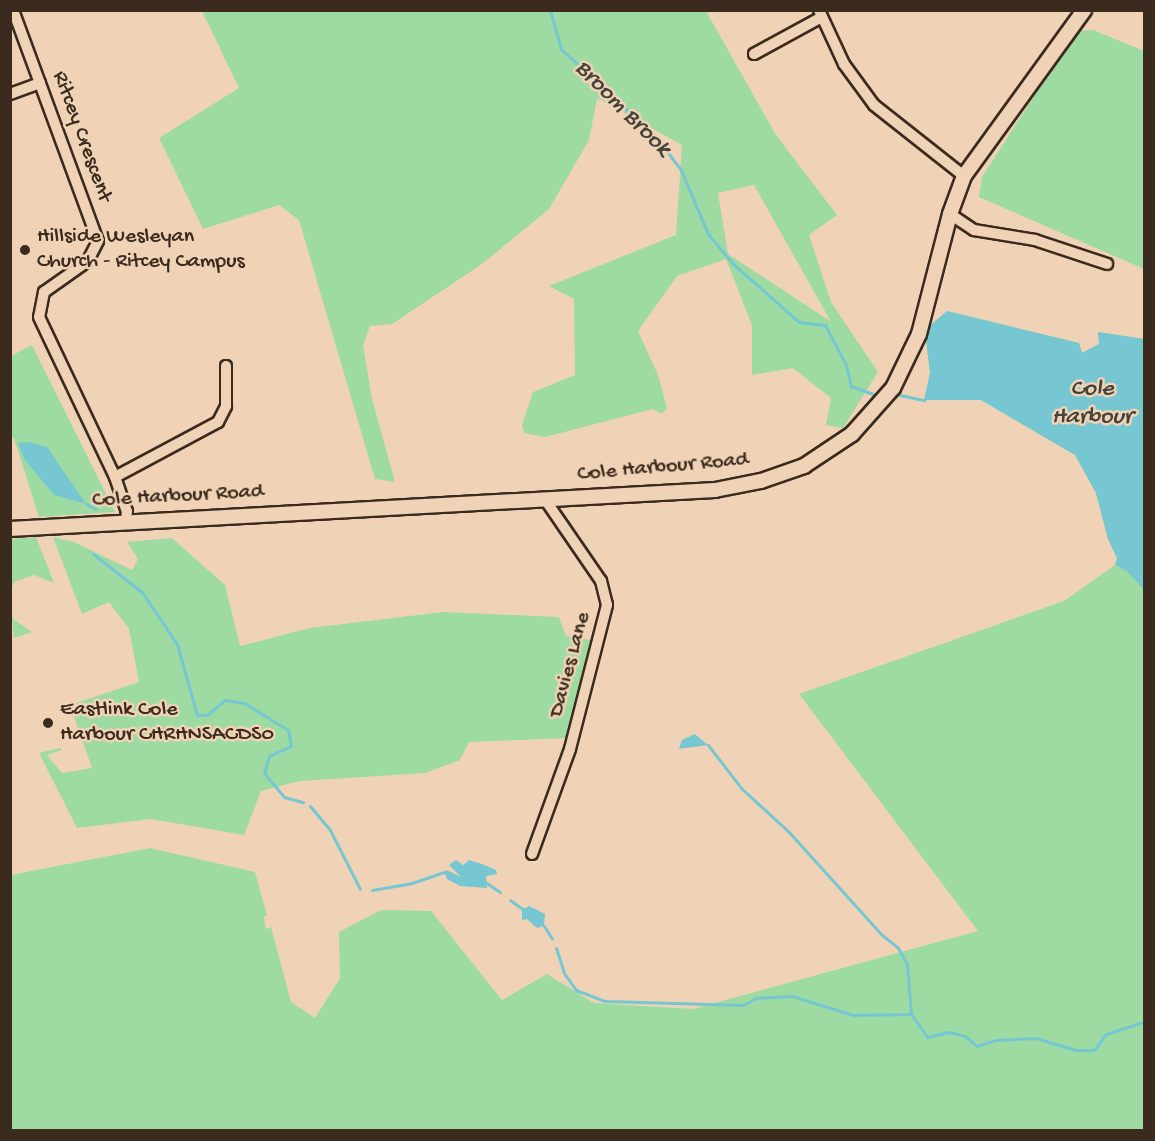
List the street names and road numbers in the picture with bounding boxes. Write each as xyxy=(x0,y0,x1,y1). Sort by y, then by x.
street label: Ritcey Crescent xyxy=(45,68,117,206)
street label: Cole Harbour Road xyxy=(576,447,750,489)
street label: Cole Harbour Road xyxy=(92,479,264,515)
street label: Davies Lane xyxy=(544,610,598,720)

